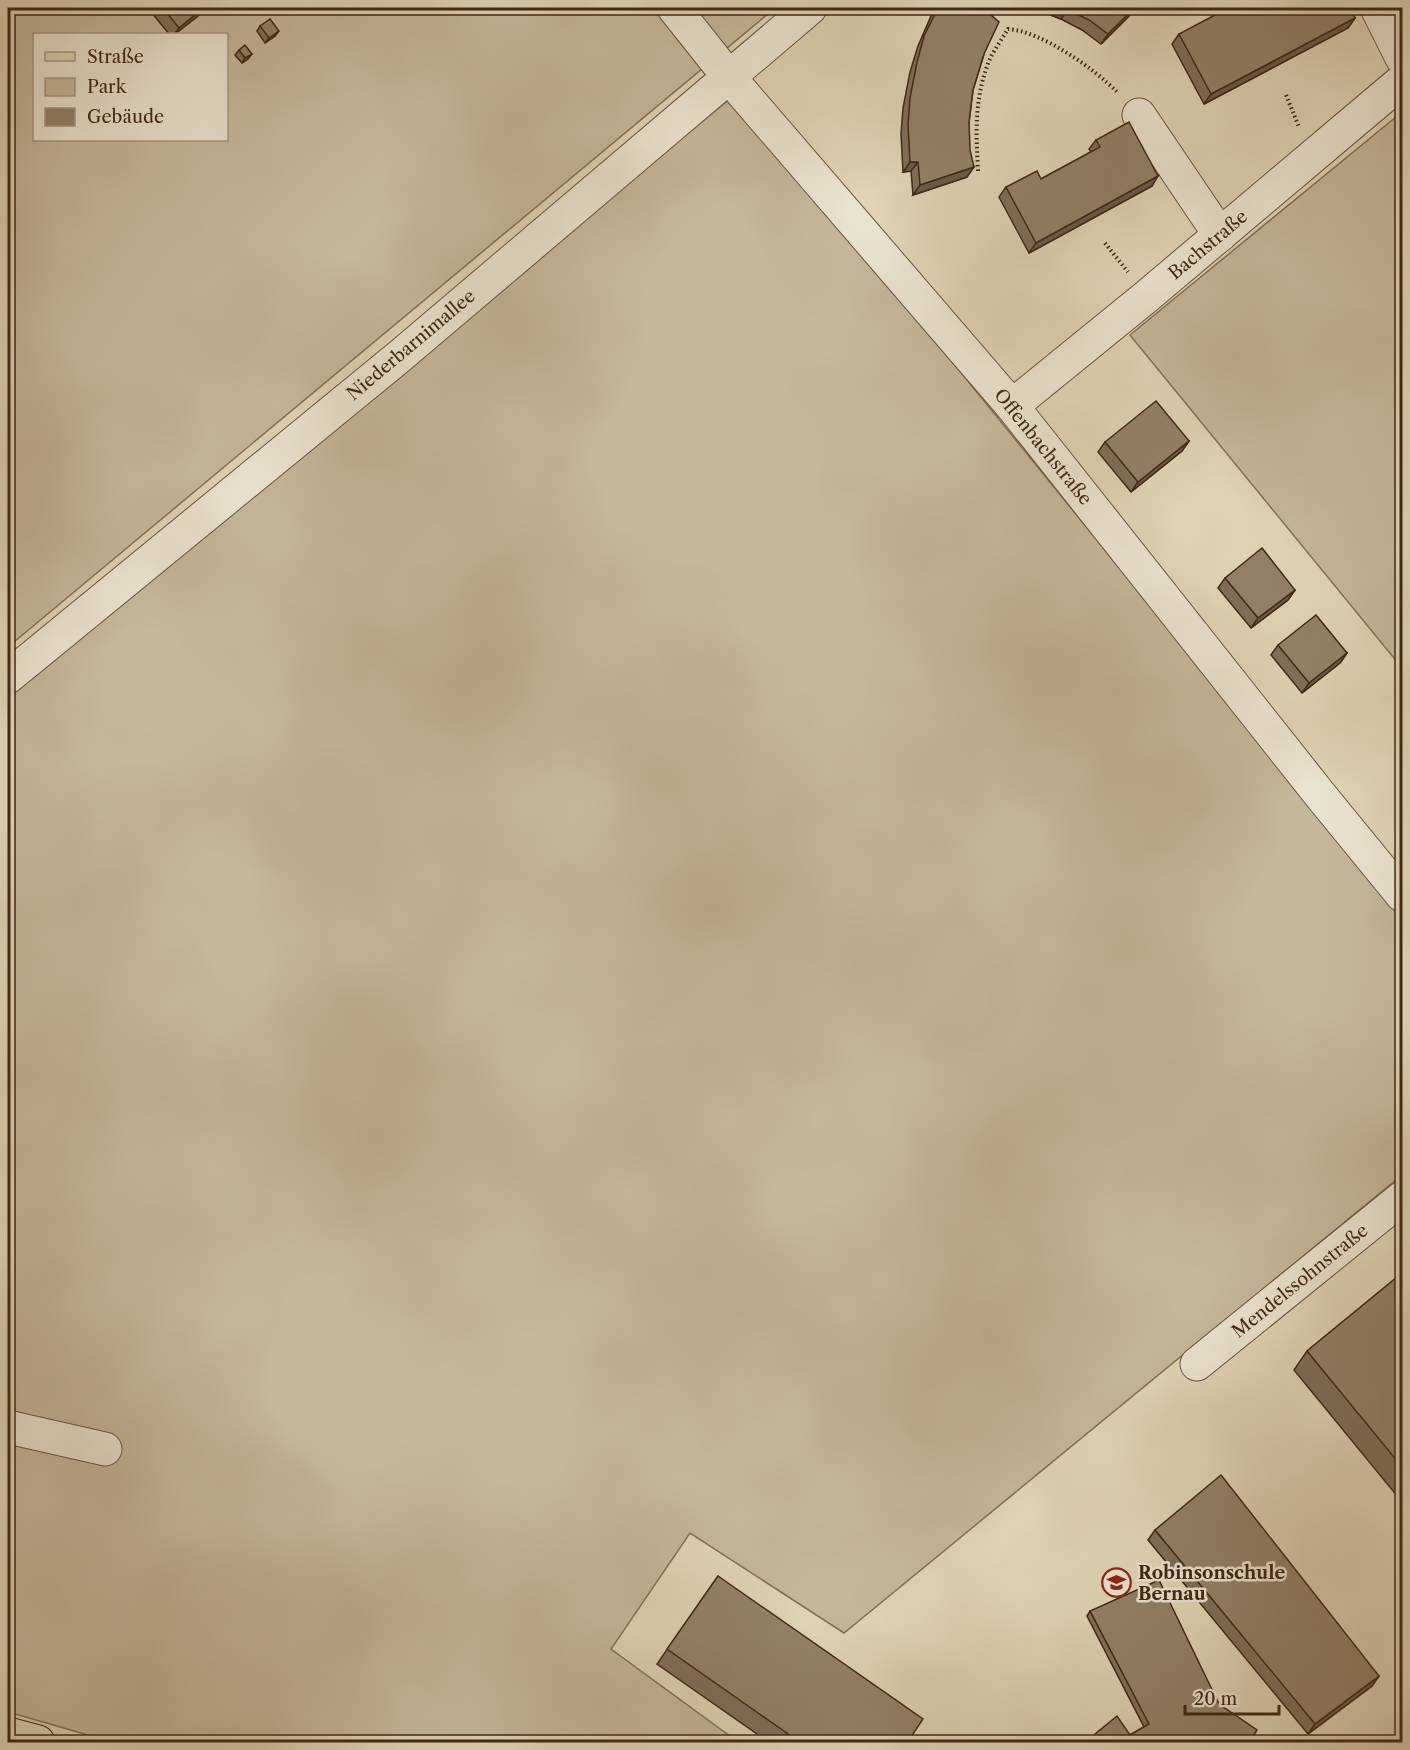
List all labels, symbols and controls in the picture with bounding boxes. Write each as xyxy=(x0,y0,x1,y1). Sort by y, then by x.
legend xyxy=(33,33,228,141)
text: Straße xyxy=(87,46,144,68)
text: Park xyxy=(87,76,128,98)
text: Gebäude xyxy=(87,106,164,128)
street label: Bachstraße xyxy=(1164,206,1252,284)
street label: Niederbarnimallee xyxy=(342,285,480,405)
street label: Offenbachstraße xyxy=(989,384,1097,510)
street label: Mendelssohnstraße xyxy=(1228,1219,1372,1343)
place label: Robinsonschule Bernau xyxy=(1138,1562,1286,1605)
school or university icon: Robinsonschule Bernau xyxy=(1101,1567,1133,1599)
scale bar xyxy=(1185,1678,1280,1716)
text: 20 m xyxy=(1194,1688,1238,1710)

